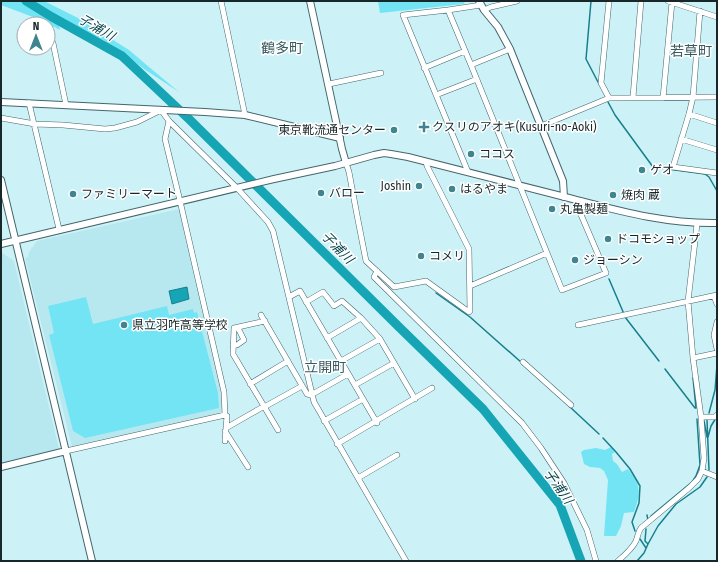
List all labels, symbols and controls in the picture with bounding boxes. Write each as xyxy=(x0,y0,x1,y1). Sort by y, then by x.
water label: 子浦川 xyxy=(76,11,119,45)
north arrow xyxy=(16,16,56,56)
text: N xyxy=(33,20,39,33)
district label: 鶴多町 xyxy=(261,40,303,57)
district label: 若草町 xyxy=(670,43,712,60)
place label: クスリのアオキ(Kusuri-no-Aoki) xyxy=(432,120,597,134)
marker: クスリのアオキ(Kusuri-no-Aoki) xyxy=(419,122,429,132)
place label: 東京靴流通センター xyxy=(278,123,386,137)
marker: 東京靴流通センター xyxy=(389,125,399,135)
place label: ココス xyxy=(479,147,515,161)
marker: ココス xyxy=(466,149,476,159)
place label: ゲオ xyxy=(650,163,674,177)
marker: ゲオ xyxy=(637,165,647,175)
place label: Joshin xyxy=(381,179,411,193)
marker: Joshin xyxy=(414,181,424,191)
place label: はるやま xyxy=(460,182,508,196)
marker: はるやま xyxy=(447,184,457,194)
place label: バロー xyxy=(329,186,365,200)
place label: ファミリーマート xyxy=(81,187,177,201)
marker: バロー xyxy=(316,188,326,198)
place label: 焼肉 蔵 xyxy=(621,188,660,202)
marker: ファミリーマート xyxy=(68,189,78,199)
marker: 焼肉 蔵 xyxy=(608,190,618,200)
place label: 丸亀製麺 xyxy=(560,202,608,216)
marker: 丸亀製麺 xyxy=(547,204,557,214)
water label: 子浦川 xyxy=(319,228,358,268)
place label: ドコモショップ xyxy=(616,232,700,246)
marker: ドコモショップ xyxy=(603,234,613,244)
place label: コメリ xyxy=(429,249,465,263)
marker: コメリ xyxy=(416,251,426,261)
place label: ジョーシン xyxy=(583,253,643,267)
marker: ジョーシン xyxy=(570,255,580,265)
place label: 県立羽咋高等学校 xyxy=(132,318,228,332)
marker: 県立羽咋高等学校 xyxy=(119,320,129,330)
district label: 立開町 xyxy=(304,359,346,376)
water label: 子浦川 xyxy=(541,466,577,508)

